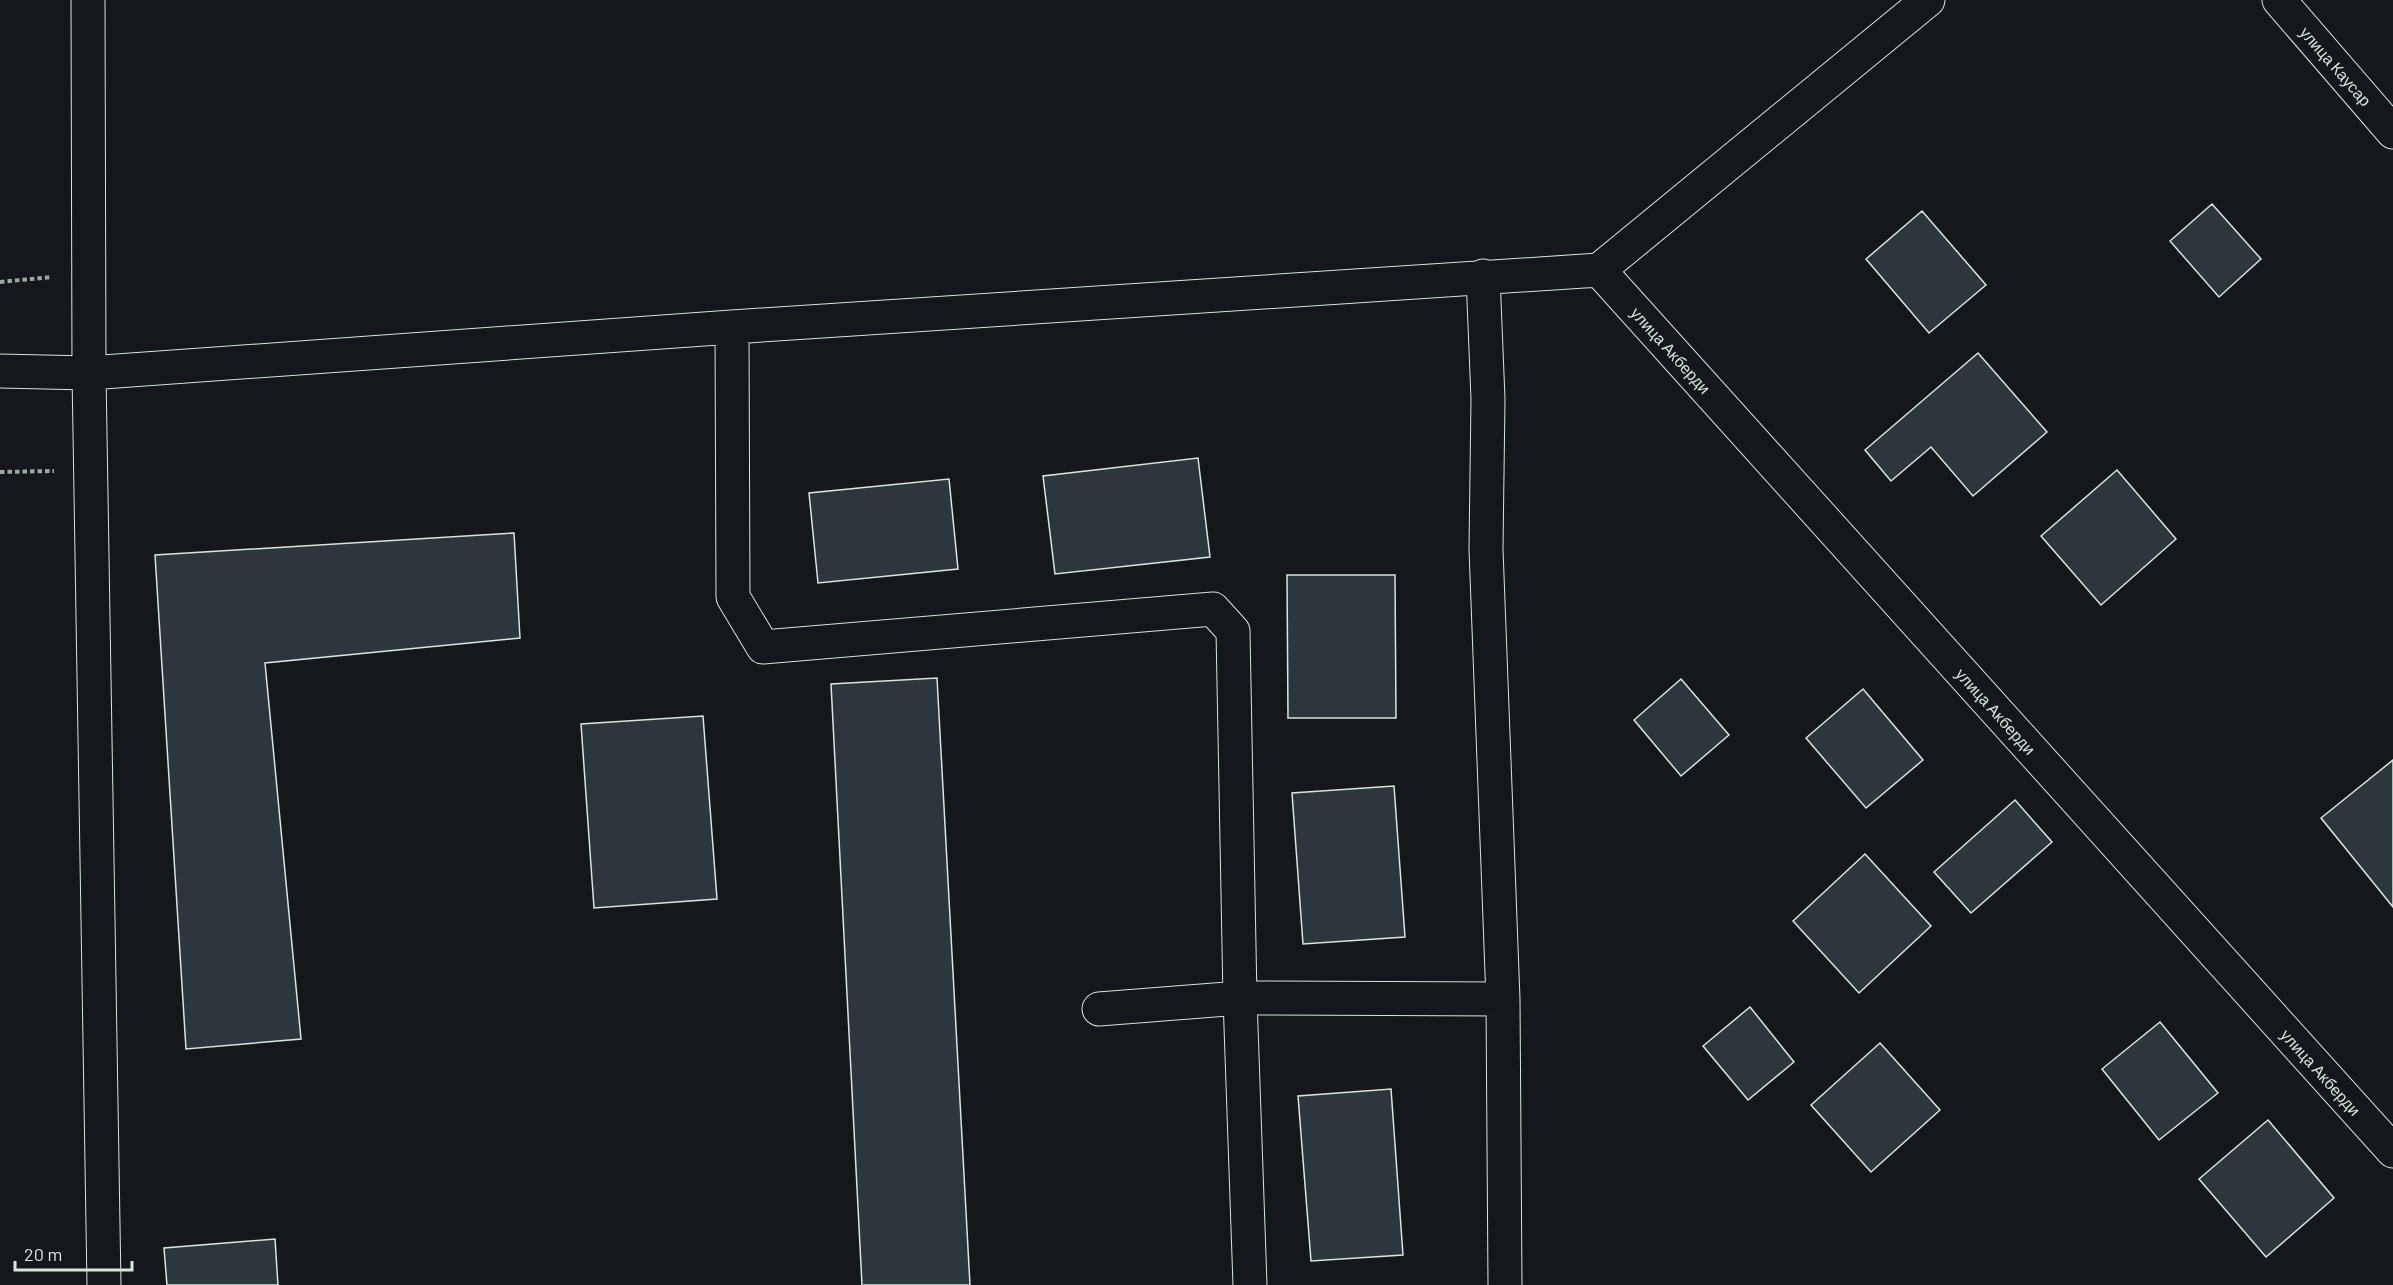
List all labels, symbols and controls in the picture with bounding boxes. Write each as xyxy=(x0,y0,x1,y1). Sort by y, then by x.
street label: улица Каусар xyxy=(2296,22,2376,110)
street label: улица Акберди xyxy=(1627,303,1715,397)
street label: улица Акберди xyxy=(1952,664,2040,758)
street label: улица Акберди xyxy=(2277,1025,2365,1119)
scale bar xyxy=(15,1234,132,1272)
text: 20 m xyxy=(24,1243,62,1265)

